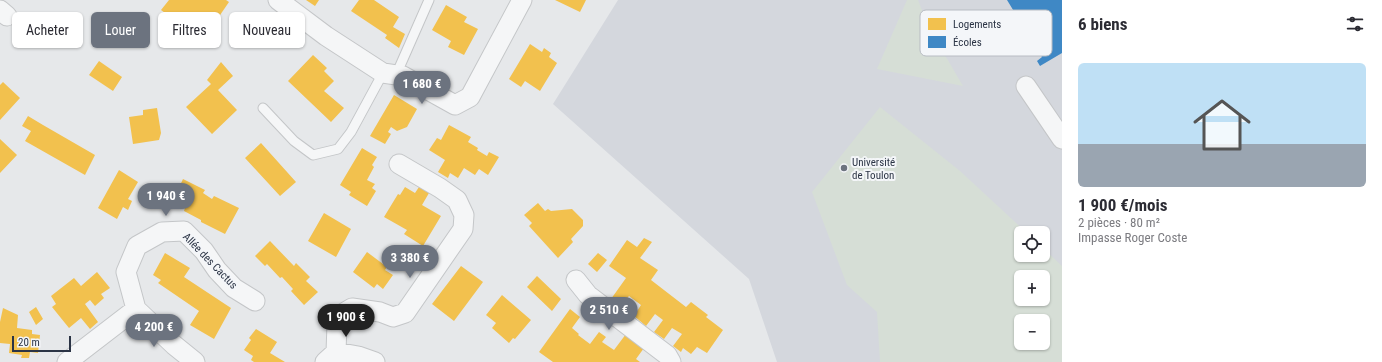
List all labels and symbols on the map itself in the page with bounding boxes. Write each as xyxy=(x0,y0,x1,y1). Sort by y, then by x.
legend xyxy=(920,10,1052,56)
text: Logements xyxy=(953,18,1001,31)
text: Écoles xyxy=(953,36,982,49)
pin: 1 680 € xyxy=(385,71,459,105)
place label: Université de Toulon xyxy=(852,156,895,182)
marker: Université de Toulon xyxy=(839,163,849,173)
pin: 1 940 € xyxy=(129,183,203,217)
street label: Allée des Cactus xyxy=(180,230,240,292)
pin: 3 380 € xyxy=(373,245,447,279)
pin: 2 510 € xyxy=(572,297,646,331)
pin: 1 900 € xyxy=(309,304,383,338)
pin: 4 200 € xyxy=(117,314,191,348)
scale bar xyxy=(12,334,71,353)

